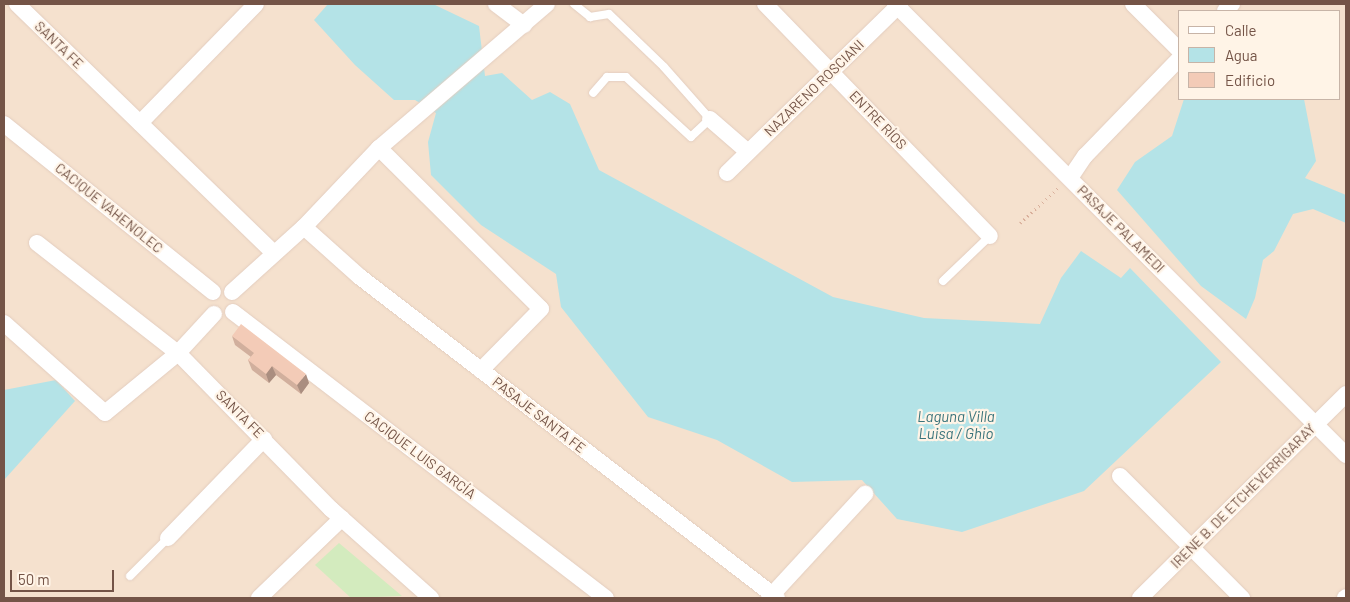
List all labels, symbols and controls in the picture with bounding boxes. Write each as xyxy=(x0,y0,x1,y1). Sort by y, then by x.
legend xyxy=(1178,10,1340,100)
street label: SANTA FE xyxy=(31,18,87,72)
text: Calle xyxy=(1225,21,1257,39)
street label: NAZARENO ROSCIANI xyxy=(761,36,867,140)
text: Agua xyxy=(1225,46,1258,64)
text: Edificio xyxy=(1225,71,1275,89)
street label: ENTRE RÍOS xyxy=(846,87,910,153)
street label: CACIQUE VAHENOLEC xyxy=(52,159,166,257)
street label: PASAJE PALAMEDI xyxy=(1074,182,1168,276)
street label: PASAJE SANTA FE xyxy=(489,374,589,456)
street label: SANTA FE xyxy=(212,386,268,442)
water label: Laguna Villa Luisa / Ghio xyxy=(917,407,995,442)
street label: CACIQUE LUIS GARCÍA xyxy=(361,408,479,502)
street label: IRENE B. DE ETCHEVERRIGARAY xyxy=(1167,420,1319,572)
scale bar xyxy=(12,560,116,592)
text: 50 m xyxy=(18,570,50,588)

